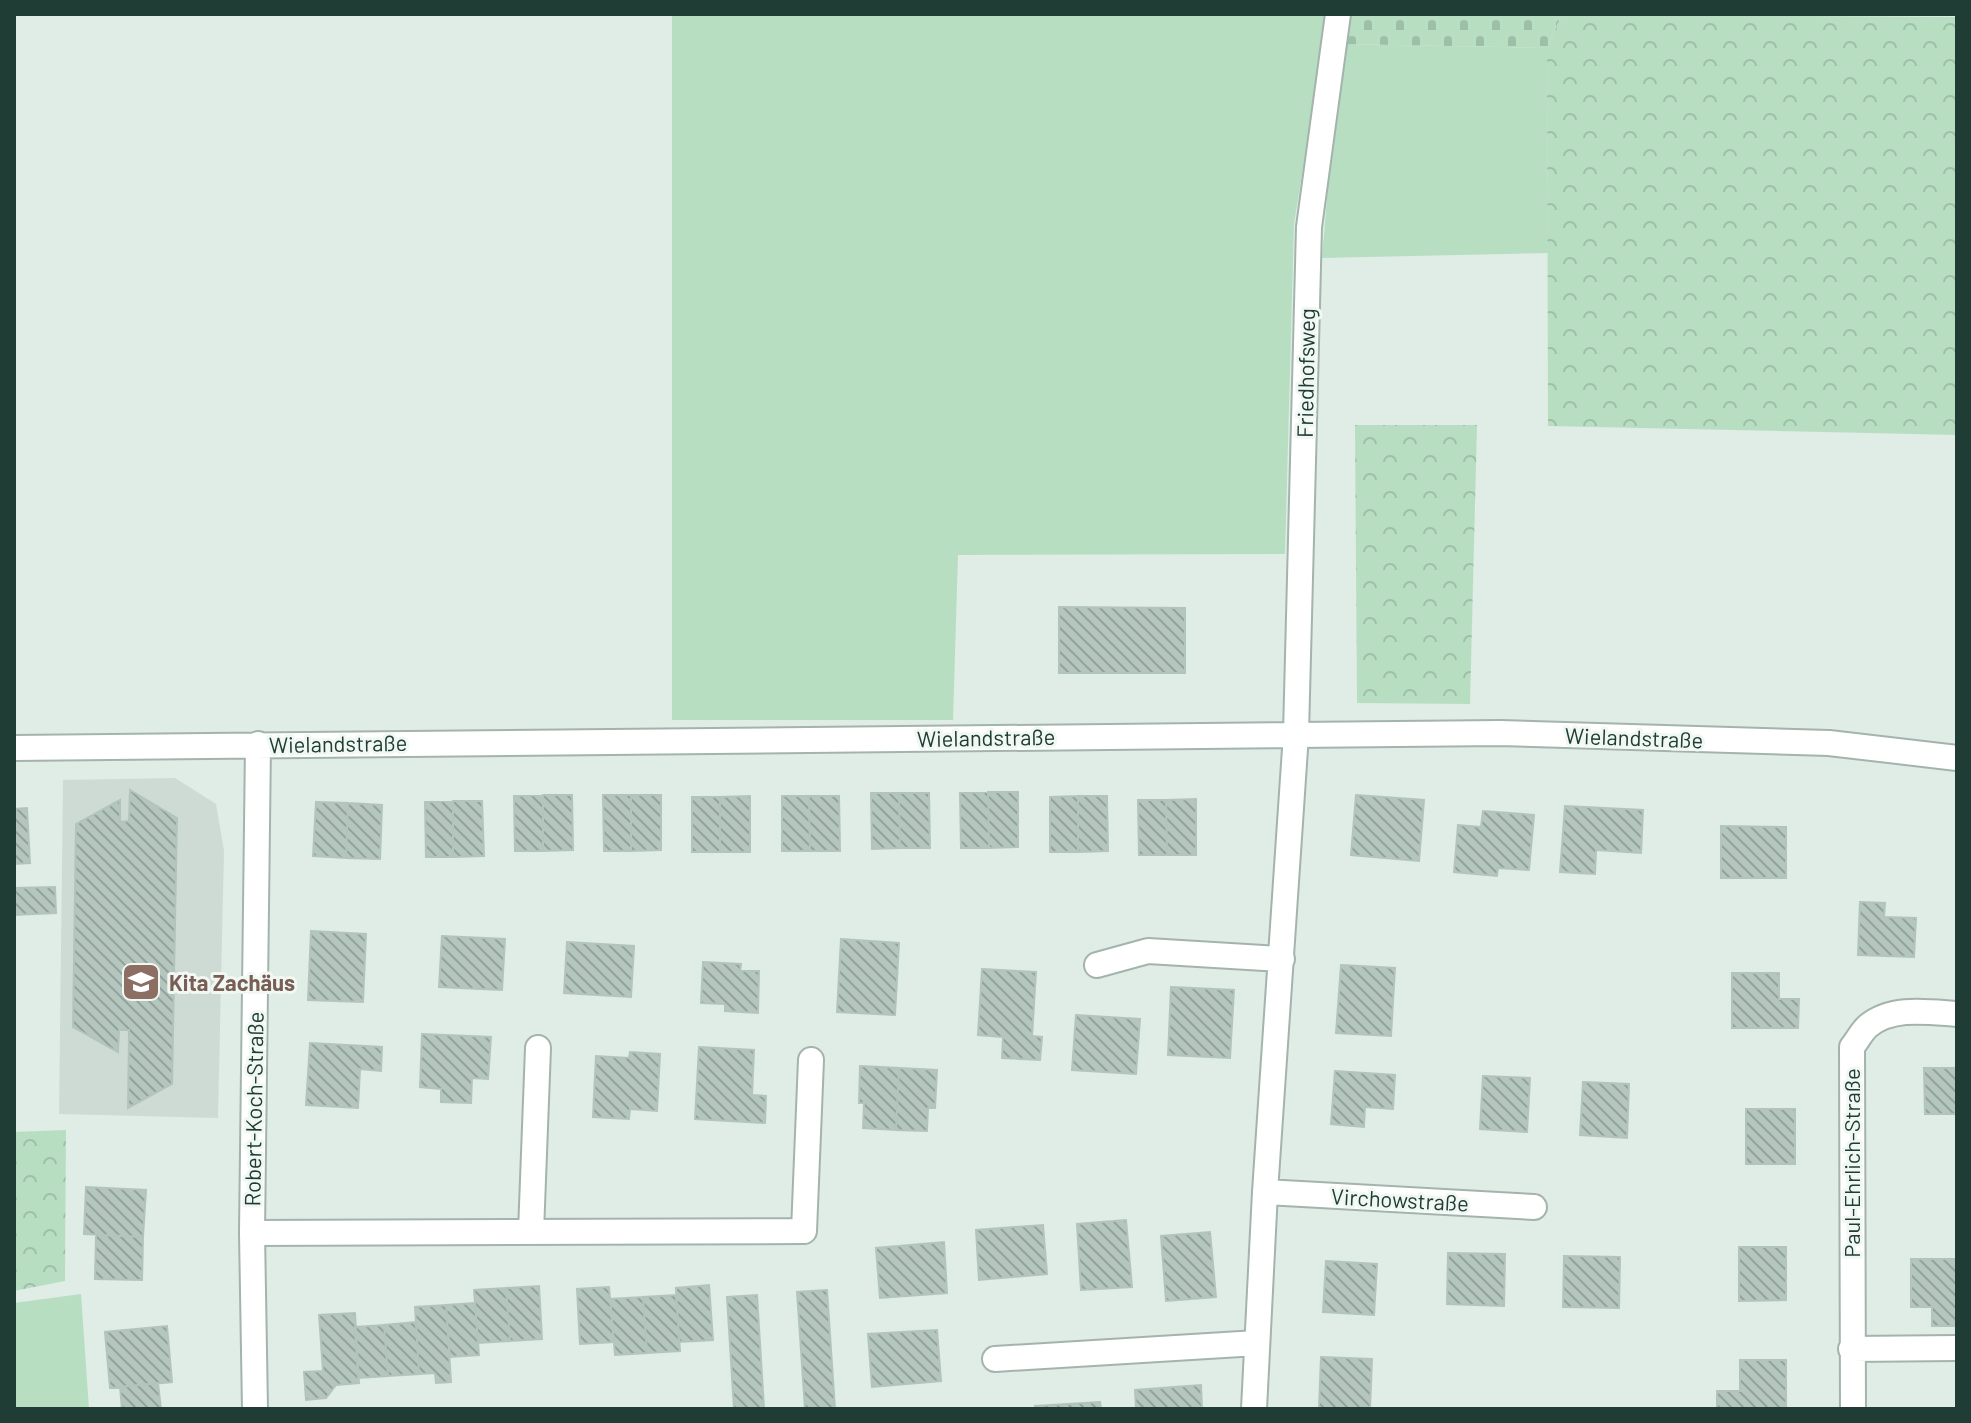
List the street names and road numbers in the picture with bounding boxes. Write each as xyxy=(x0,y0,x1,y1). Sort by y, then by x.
street label: Friedhofsweg xyxy=(1291,308,1319,438)
street label: Wielandstraße xyxy=(1564,722,1704,752)
street label: Wielandstraße xyxy=(917,723,1055,751)
street label: Wielandstraße xyxy=(269,729,407,757)
street label: Robert-Koch-Straße xyxy=(238,1011,268,1207)
street label: Paul-Ehrlich-Straße xyxy=(1838,1068,1864,1258)
street label: Virchowstraße xyxy=(1330,1182,1470,1216)

